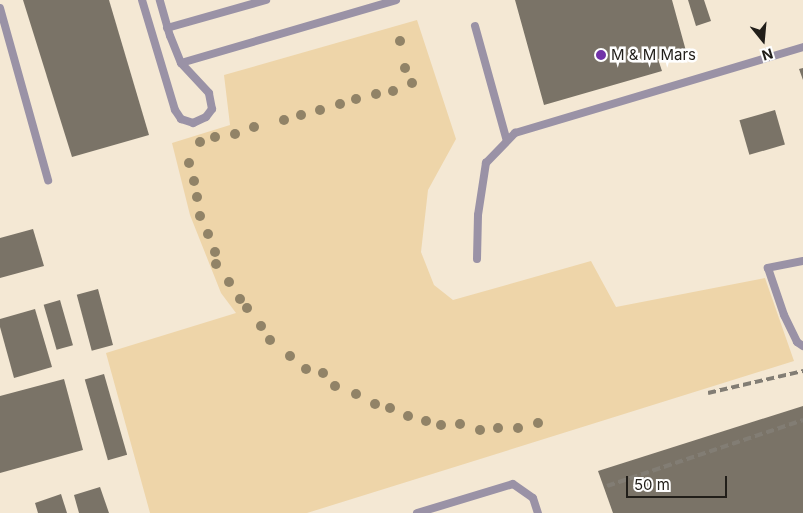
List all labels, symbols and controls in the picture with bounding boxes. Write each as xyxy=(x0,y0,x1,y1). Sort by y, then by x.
north arrow xyxy=(738,15,788,65)
text: N xyxy=(760,45,775,65)
place label: M & M Mars xyxy=(611,46,696,64)
marker: M & M Mars xyxy=(595,49,607,61)
scale bar xyxy=(628,466,729,498)
text: 50 m xyxy=(634,475,670,494)

